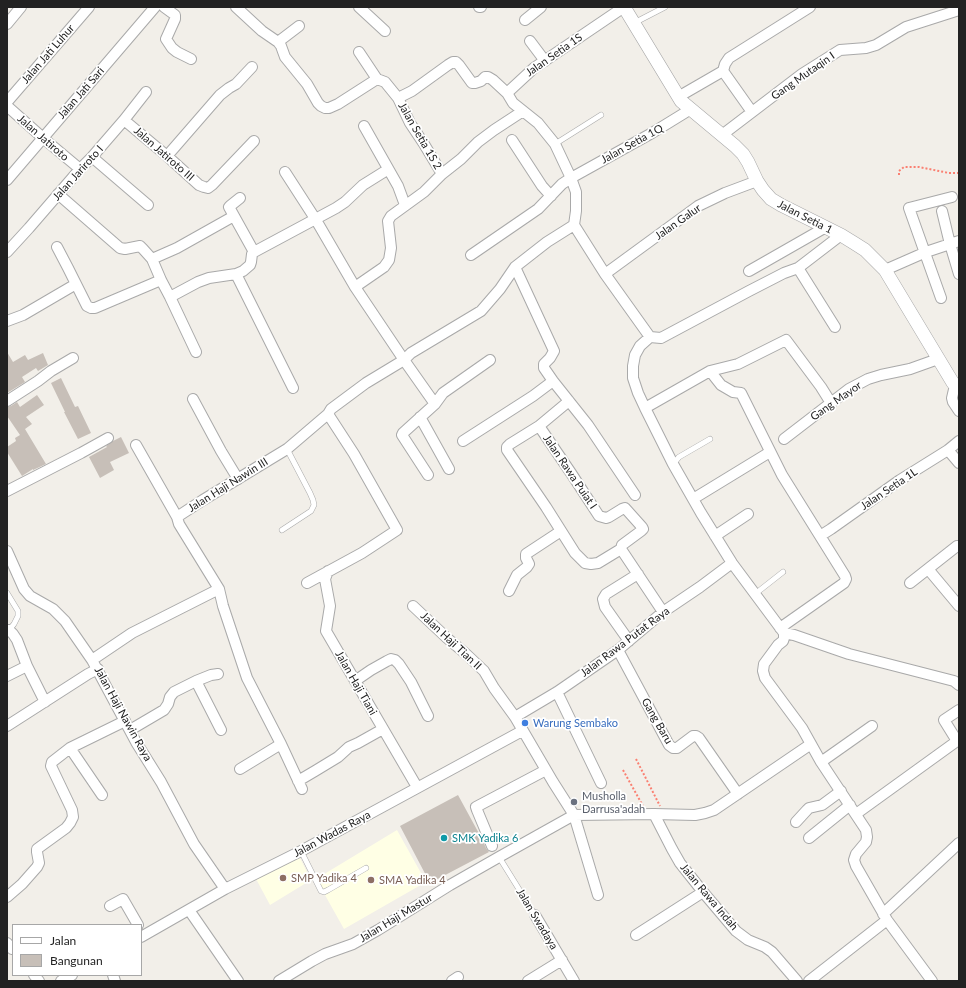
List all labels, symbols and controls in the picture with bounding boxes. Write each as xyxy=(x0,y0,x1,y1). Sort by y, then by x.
street label: Jalan Jati Luhur xyxy=(19,22,77,86)
street label: Jalan Setia 1S xyxy=(523,31,585,79)
street label: Gang Mutaqin I xyxy=(769,49,837,103)
street label: Jalan Jati Sari xyxy=(55,64,107,122)
street label: Jalan Setia 1S 2 xyxy=(395,100,445,172)
street label: Jalan Jatiroto xyxy=(15,112,71,164)
street label: Jalan Setia 1Q xyxy=(599,122,665,166)
street label: Jalan Jatiroto III xyxy=(131,124,197,184)
street label: Jalan Jariroto I xyxy=(50,143,106,203)
street label: Jalan Setia 1 xyxy=(775,197,835,237)
street label: Jalan Galur xyxy=(652,201,704,243)
street label: Gang Mayor xyxy=(808,379,864,423)
street label: Jalan Rawa Puiat I xyxy=(540,432,600,512)
street label: Jalan Haji Nawin III xyxy=(186,455,270,515)
street label: Jalan Setia 1L xyxy=(858,465,920,513)
street label: Jalan Rawa Putat Raya xyxy=(578,604,672,680)
street label: Jalan Haji Tian II xyxy=(418,609,484,673)
street label: Jalan Haji Tiani xyxy=(332,648,380,718)
street label: Jalan Haji Nawin Raya xyxy=(92,665,154,763)
street label: Gang Baru xyxy=(639,696,675,746)
place label: Warung Sembako xyxy=(533,716,618,730)
marker: Warung Sembako xyxy=(520,718,530,728)
place label: Musholla Darrusa'adah xyxy=(582,789,645,815)
marker: Musholla Darrusa'adah xyxy=(569,797,579,807)
street label: Jalan Wadas Raya xyxy=(291,808,373,860)
place label: SMK Yadika 6 xyxy=(452,831,518,845)
marker: SMK Yadika 6 xyxy=(439,833,449,843)
street label: Jalan Rawa Indah xyxy=(677,861,741,933)
place label: SMP Yadika 4 xyxy=(291,871,357,885)
marker: SMP Yadika 4 xyxy=(278,873,288,883)
place label: SMA Yadika 4 xyxy=(379,873,446,887)
marker: SMA Yadika 4 xyxy=(366,875,376,885)
street label: Jalan Swadaya xyxy=(514,886,560,952)
street label: Jalan Haji Mastur xyxy=(357,891,435,945)
legend xyxy=(12,924,142,976)
text: Jalan xyxy=(50,933,76,948)
text: Bangunan xyxy=(50,953,103,968)

